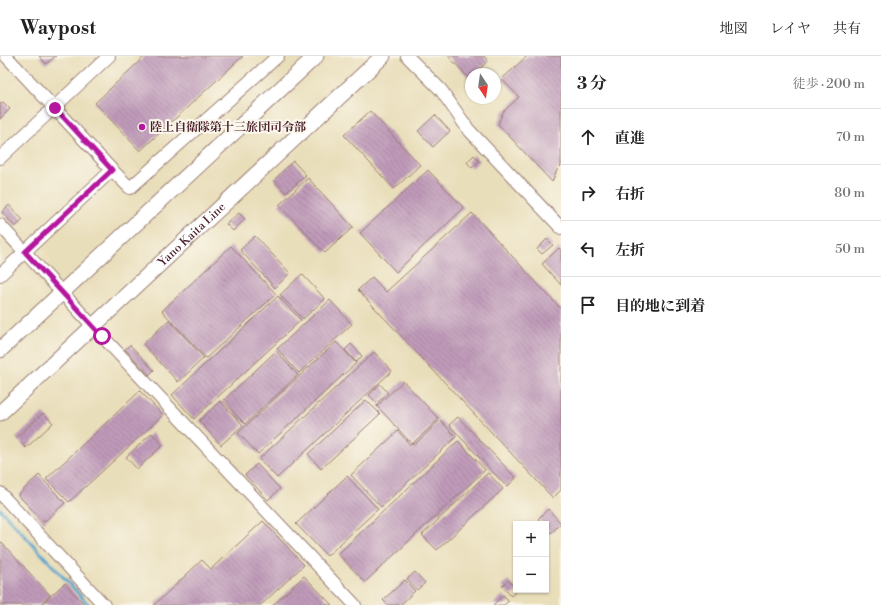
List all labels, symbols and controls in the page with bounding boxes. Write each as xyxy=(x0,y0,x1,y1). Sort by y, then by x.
text: Waypost xyxy=(20,16,96,40)
text: 地図 xyxy=(720,20,748,38)
text: レイヤ xyxy=(770,20,811,38)
text: 共有 xyxy=(833,20,861,38)
north arrow xyxy=(465,68,501,104)
text: 3 分 xyxy=(577,73,607,95)
text: 徒歩 · 200 m xyxy=(793,76,865,92)
route end xyxy=(46,99,64,117)
place label: 陸上自衛隊第十三旅団司令部 xyxy=(150,120,306,135)
marker: 陸上自衛隊第十三旅団司令部 xyxy=(137,122,147,132)
icon: ahead xyxy=(577,126,599,148)
text: 直進 xyxy=(615,129,645,148)
text: 70 m xyxy=(836,129,865,145)
icon: right xyxy=(577,182,599,204)
text: 右折 xyxy=(615,185,645,204)
text: 80 m xyxy=(834,185,865,201)
street label: Yano Kaita Line xyxy=(154,199,229,270)
icon: left xyxy=(577,238,599,260)
text: 左折 xyxy=(615,241,645,260)
text: 50 m xyxy=(835,241,865,257)
icon: arrive xyxy=(577,294,599,316)
text: 目的地に到着 xyxy=(615,297,705,316)
route start xyxy=(93,327,111,345)
map controls xyxy=(513,521,549,593)
button: + xyxy=(513,521,549,557)
button: − xyxy=(513,557,549,593)

